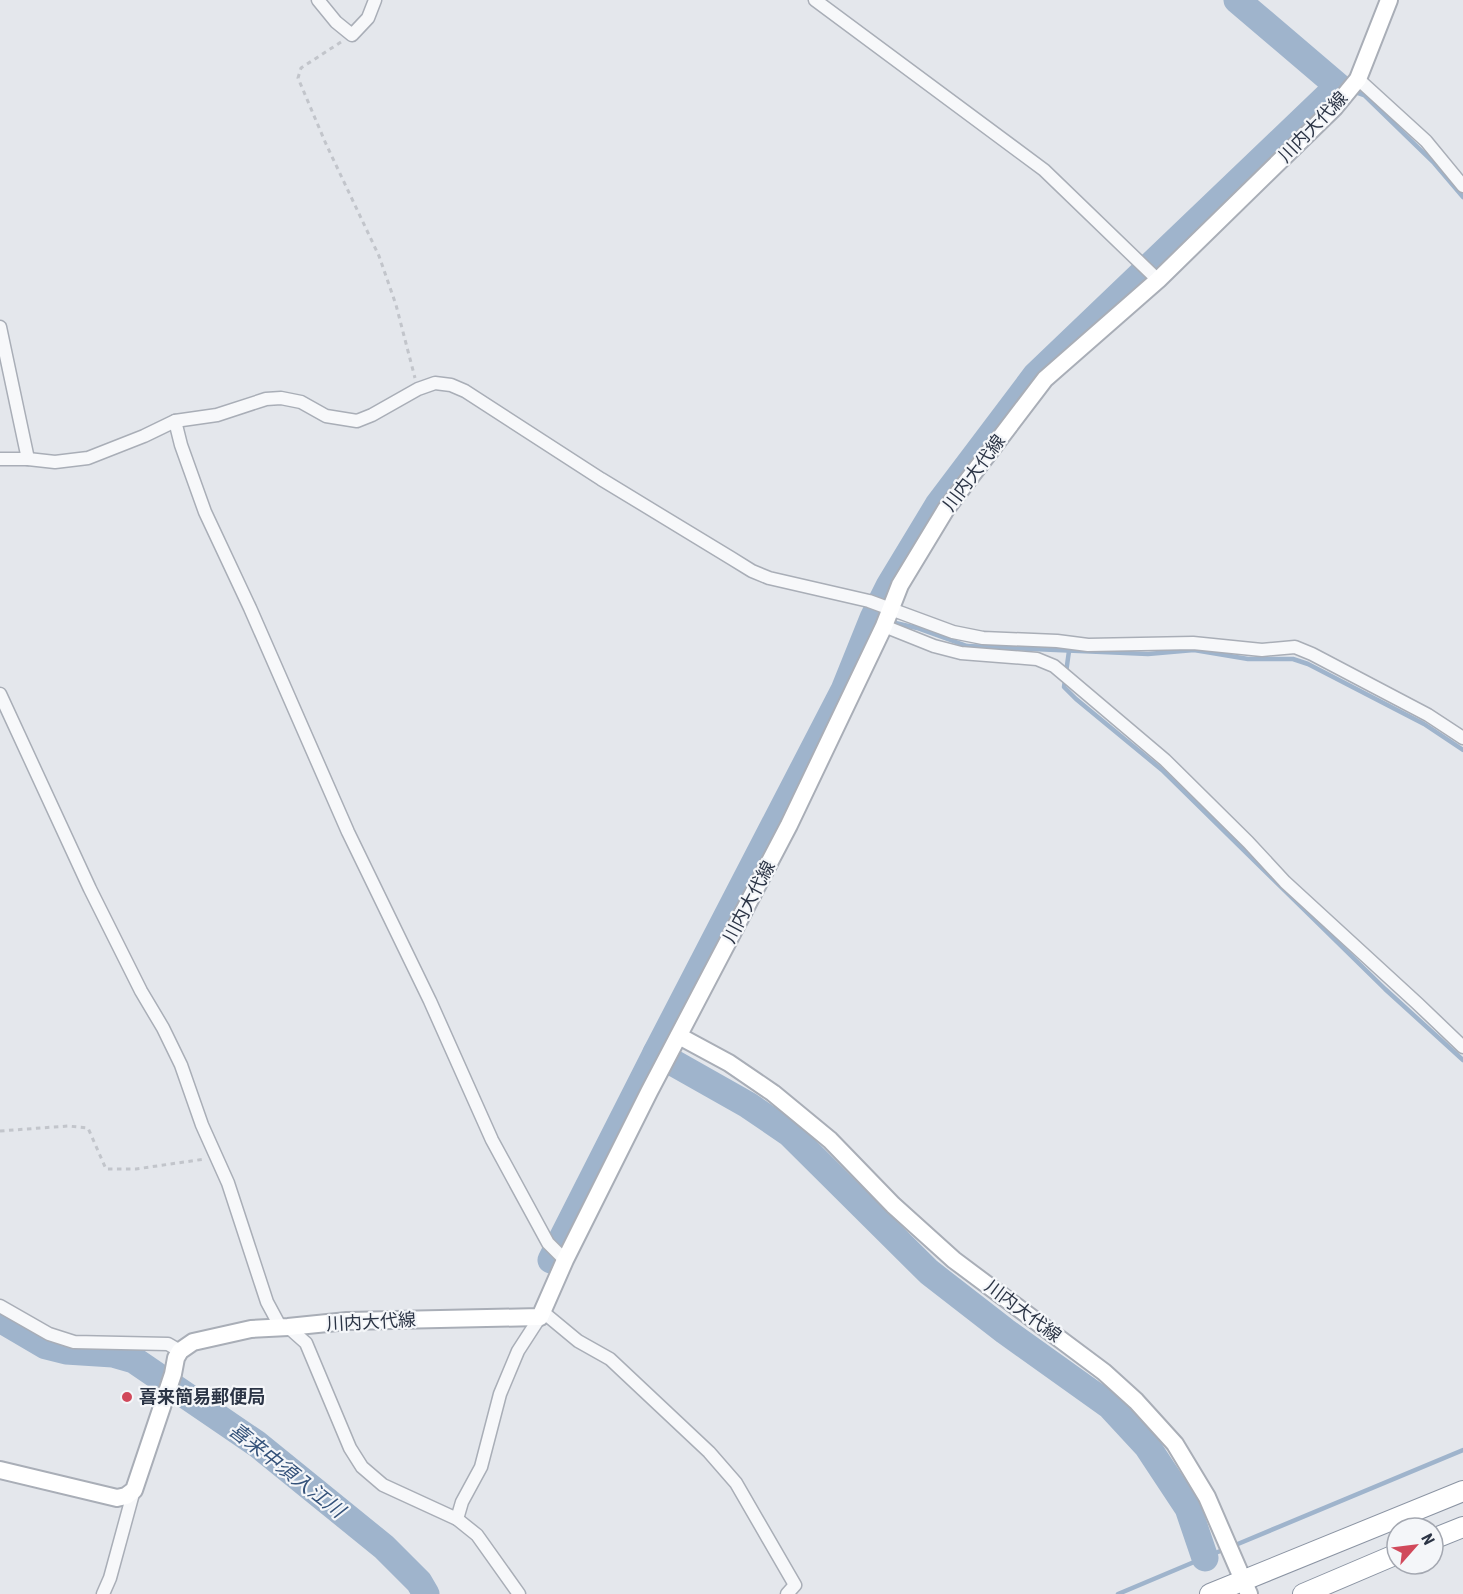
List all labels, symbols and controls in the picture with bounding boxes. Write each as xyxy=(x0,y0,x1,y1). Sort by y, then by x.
street label: 川内大代線 xyxy=(1274,87,1351,166)
street label: 川内大代線 xyxy=(938,430,1009,515)
street label: 川内大代線 xyxy=(718,857,779,946)
street label: 川内大代線 xyxy=(981,1275,1066,1346)
street label: 川内大代線 xyxy=(325,1309,416,1334)
place label: 喜来簡易郵便局 xyxy=(139,1386,265,1407)
marker: 喜来簡易郵便局 xyxy=(120,1390,134,1404)
water label: 喜来中須入江川 xyxy=(224,1417,351,1524)
north arrow xyxy=(1385,1516,1445,1576)
text: N xyxy=(1417,1530,1438,1548)

